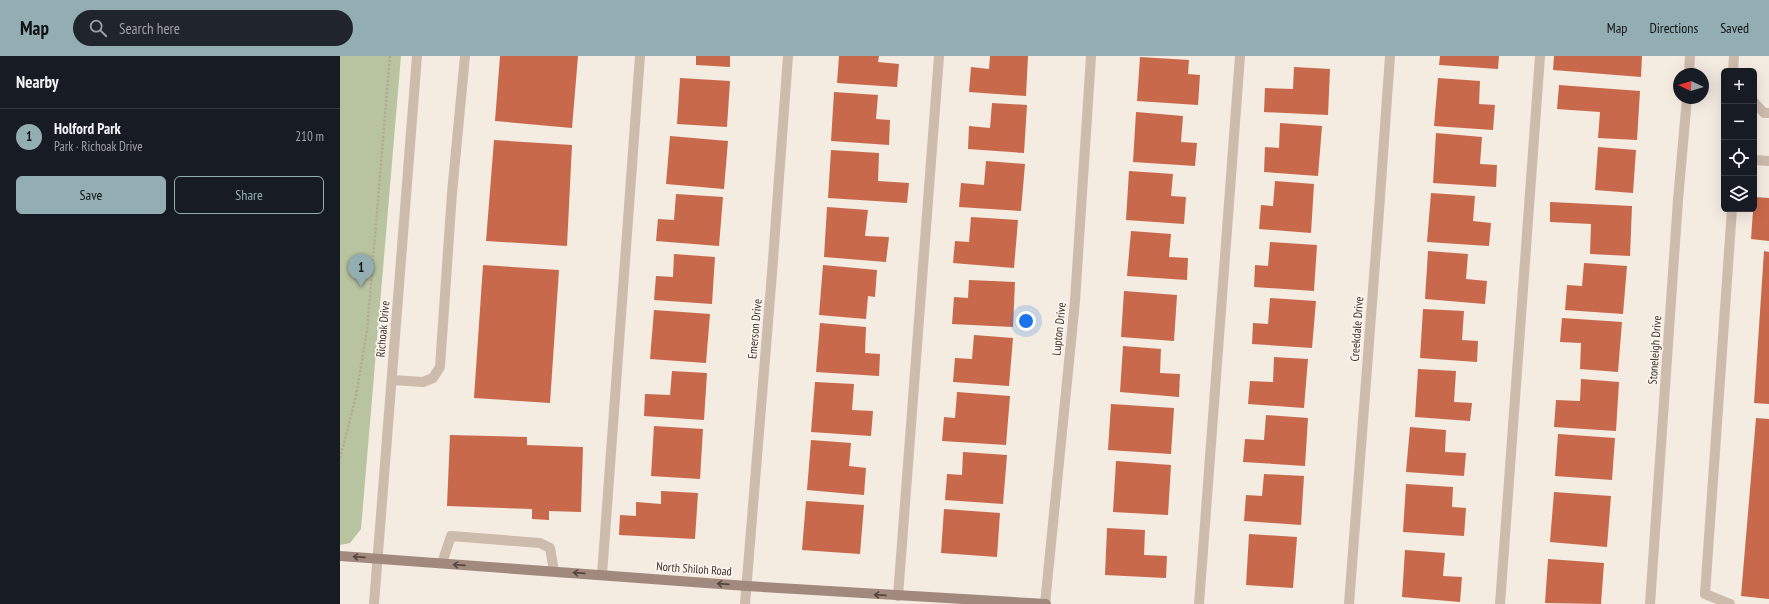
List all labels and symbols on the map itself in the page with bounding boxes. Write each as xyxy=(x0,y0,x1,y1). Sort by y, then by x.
north arrow xyxy=(1673,68,1709,104)
pin: 1 xyxy=(348,254,374,287)
street label: Creekdale Drive xyxy=(1347,296,1366,362)
street label: Emerson Drive xyxy=(744,298,765,360)
street label: Richoak Drive xyxy=(373,300,392,358)
street label: Lupton Drive xyxy=(1048,302,1069,356)
your location xyxy=(1016,311,1036,331)
street label: Stoneleigh Drive xyxy=(1645,315,1664,385)
one-way arrow xyxy=(353,554,366,561)
street label: North Shiloh Road xyxy=(656,558,732,579)
one-way arrow xyxy=(453,561,466,568)
one-way arrow xyxy=(573,570,586,577)
one-way arrow xyxy=(717,580,730,588)
one-way arrow xyxy=(874,591,887,598)

